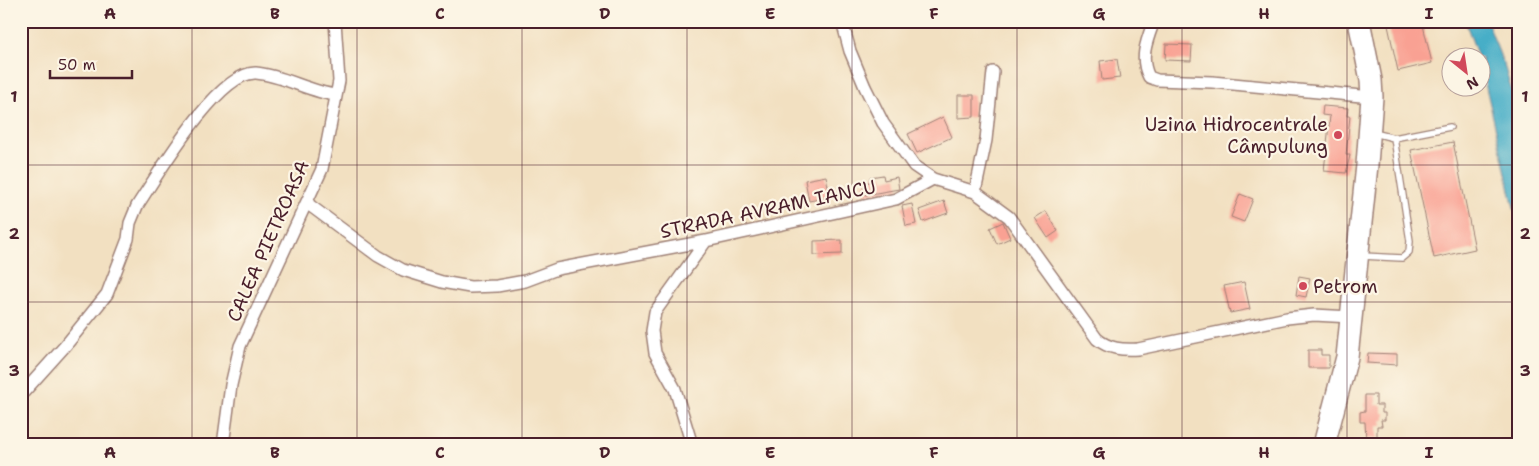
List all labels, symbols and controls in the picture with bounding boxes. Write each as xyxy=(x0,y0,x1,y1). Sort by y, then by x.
text: A xyxy=(104,3,116,24)
text: B xyxy=(270,3,280,24)
text: C xyxy=(435,3,445,24)
text: D xyxy=(599,3,611,24)
text: E xyxy=(765,3,775,24)
text: F xyxy=(929,3,939,24)
text: G xyxy=(1093,3,1106,24)
text: H xyxy=(1258,3,1270,24)
text: I xyxy=(1425,3,1434,24)
scale bar xyxy=(50,48,132,80)
north arrow xyxy=(1442,48,1492,98)
text: 50 m xyxy=(58,55,96,75)
text: N xyxy=(1463,73,1482,94)
text: 1 xyxy=(10,86,18,107)
text: 1 xyxy=(1521,86,1529,107)
place label: Uzina Hidrocentrale Câmpulung xyxy=(1145,112,1328,159)
marker: Uzina Hidrocentrale Câmpulung xyxy=(1332,129,1344,141)
street label: CALEA PIETROASA xyxy=(221,156,315,326)
street label: STRADA AVRAM IANCU xyxy=(658,174,878,244)
text: 2 xyxy=(8,223,20,244)
text: 2 xyxy=(1519,223,1531,244)
place label: Petrom xyxy=(1313,274,1378,299)
marker: Petrom xyxy=(1297,280,1309,292)
text: 3 xyxy=(8,360,20,381)
text: 3 xyxy=(1519,360,1531,381)
text: A xyxy=(104,442,116,463)
text: B xyxy=(270,442,280,463)
text: C xyxy=(435,442,445,463)
text: D xyxy=(599,442,611,463)
text: E xyxy=(765,442,775,463)
text: F xyxy=(929,442,939,463)
text: G xyxy=(1093,442,1106,463)
text: H xyxy=(1258,442,1270,463)
text: I xyxy=(1425,442,1434,463)

